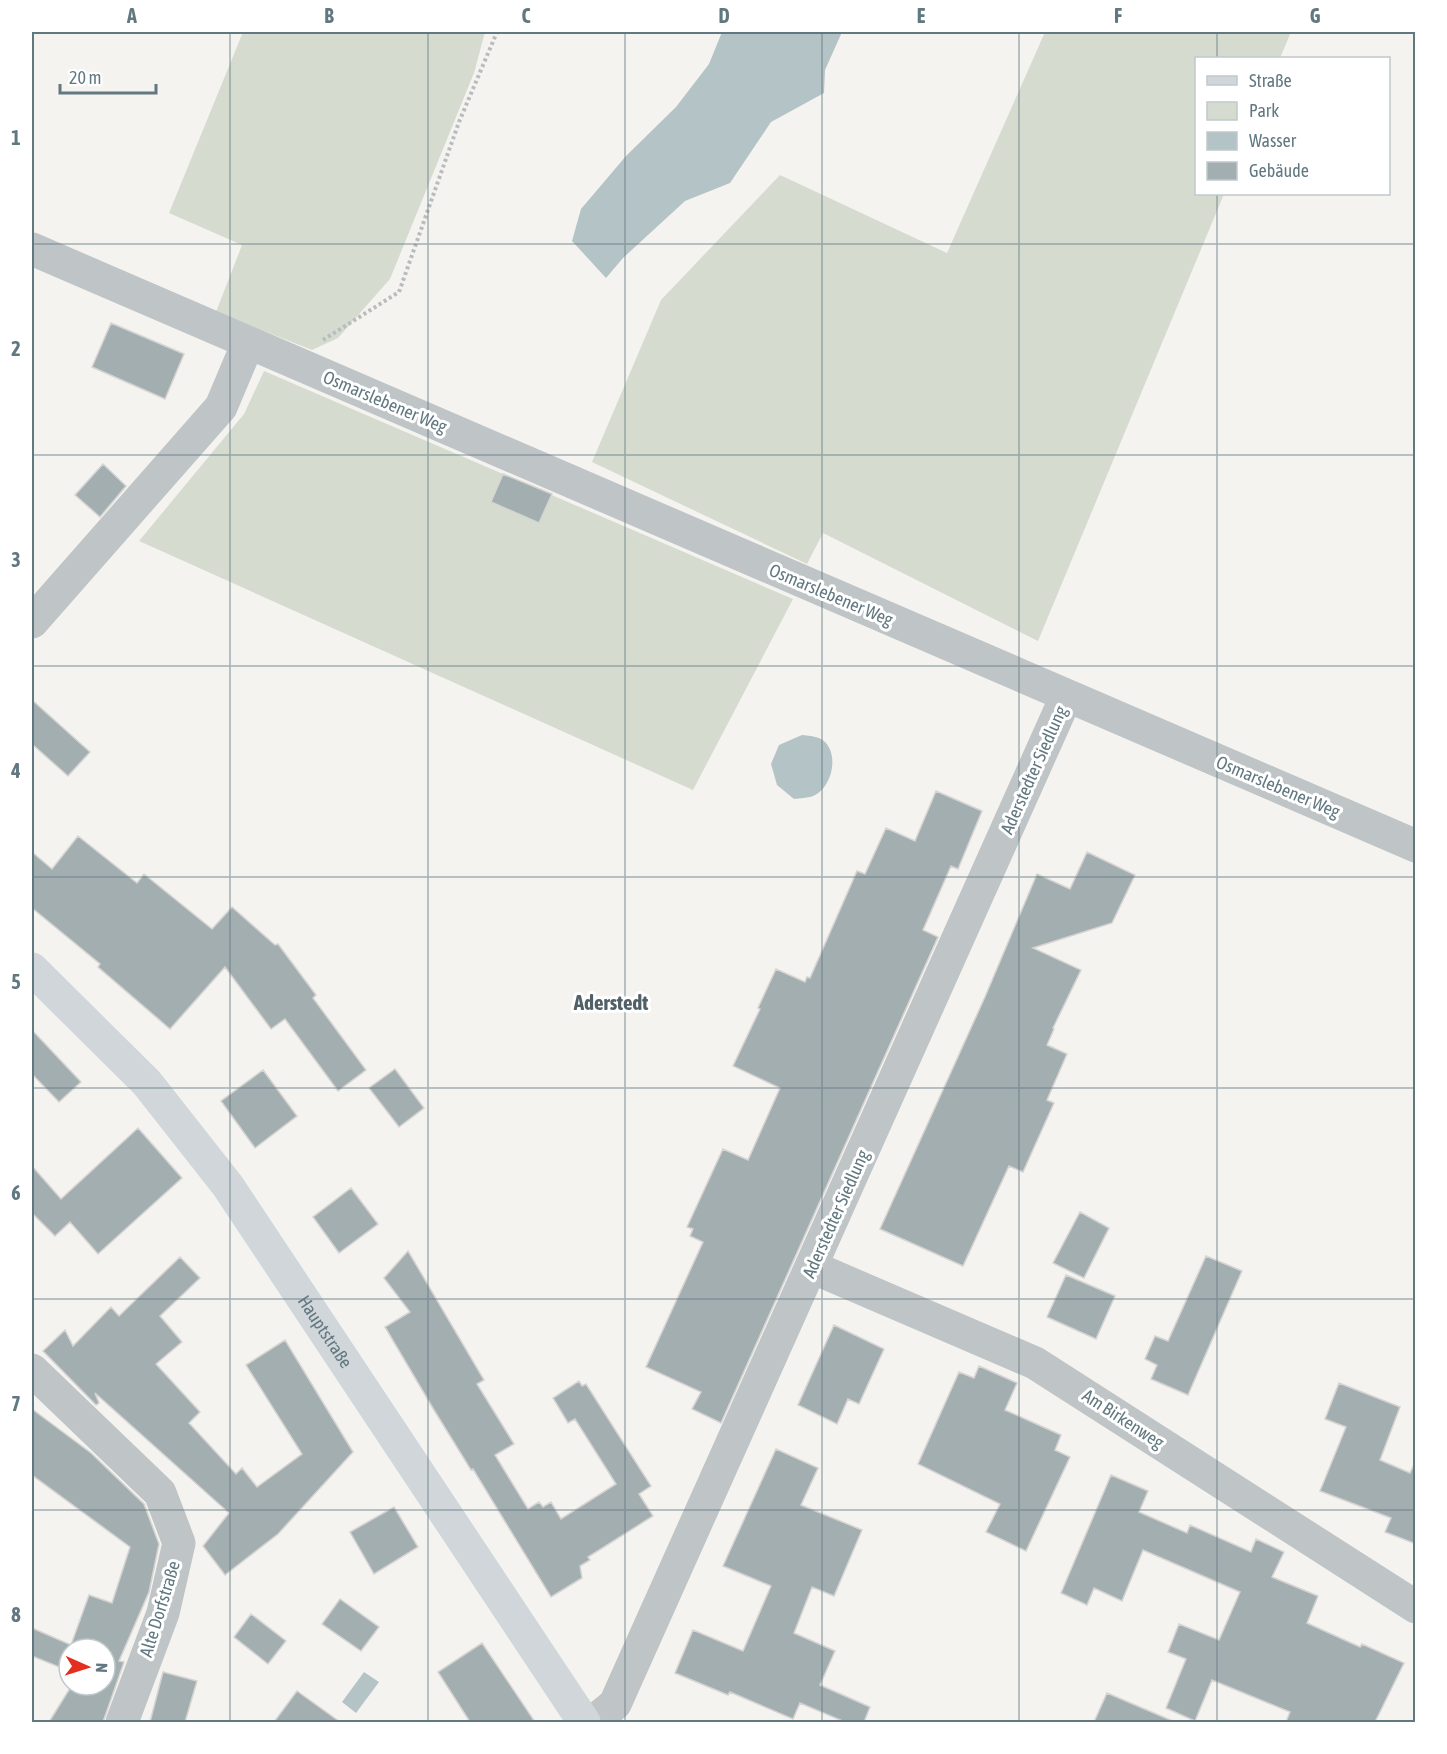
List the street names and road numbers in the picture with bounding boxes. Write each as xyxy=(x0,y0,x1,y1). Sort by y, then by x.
street label: Osmarslebener Weg xyxy=(320,366,450,437)
street label: Osmarslebener Weg xyxy=(766,559,896,630)
street label: Aderstedter Siedlung xyxy=(996,702,1071,837)
street label: Osmarslebener Weg xyxy=(1213,751,1343,822)
street label: Aderstedter Siedlung xyxy=(798,1146,873,1281)
street label: Hauptstraße xyxy=(294,1291,357,1372)
street label: Am Birkenweg xyxy=(1078,1384,1168,1453)
street label: Alte Dorfstraße xyxy=(135,1558,184,1659)

